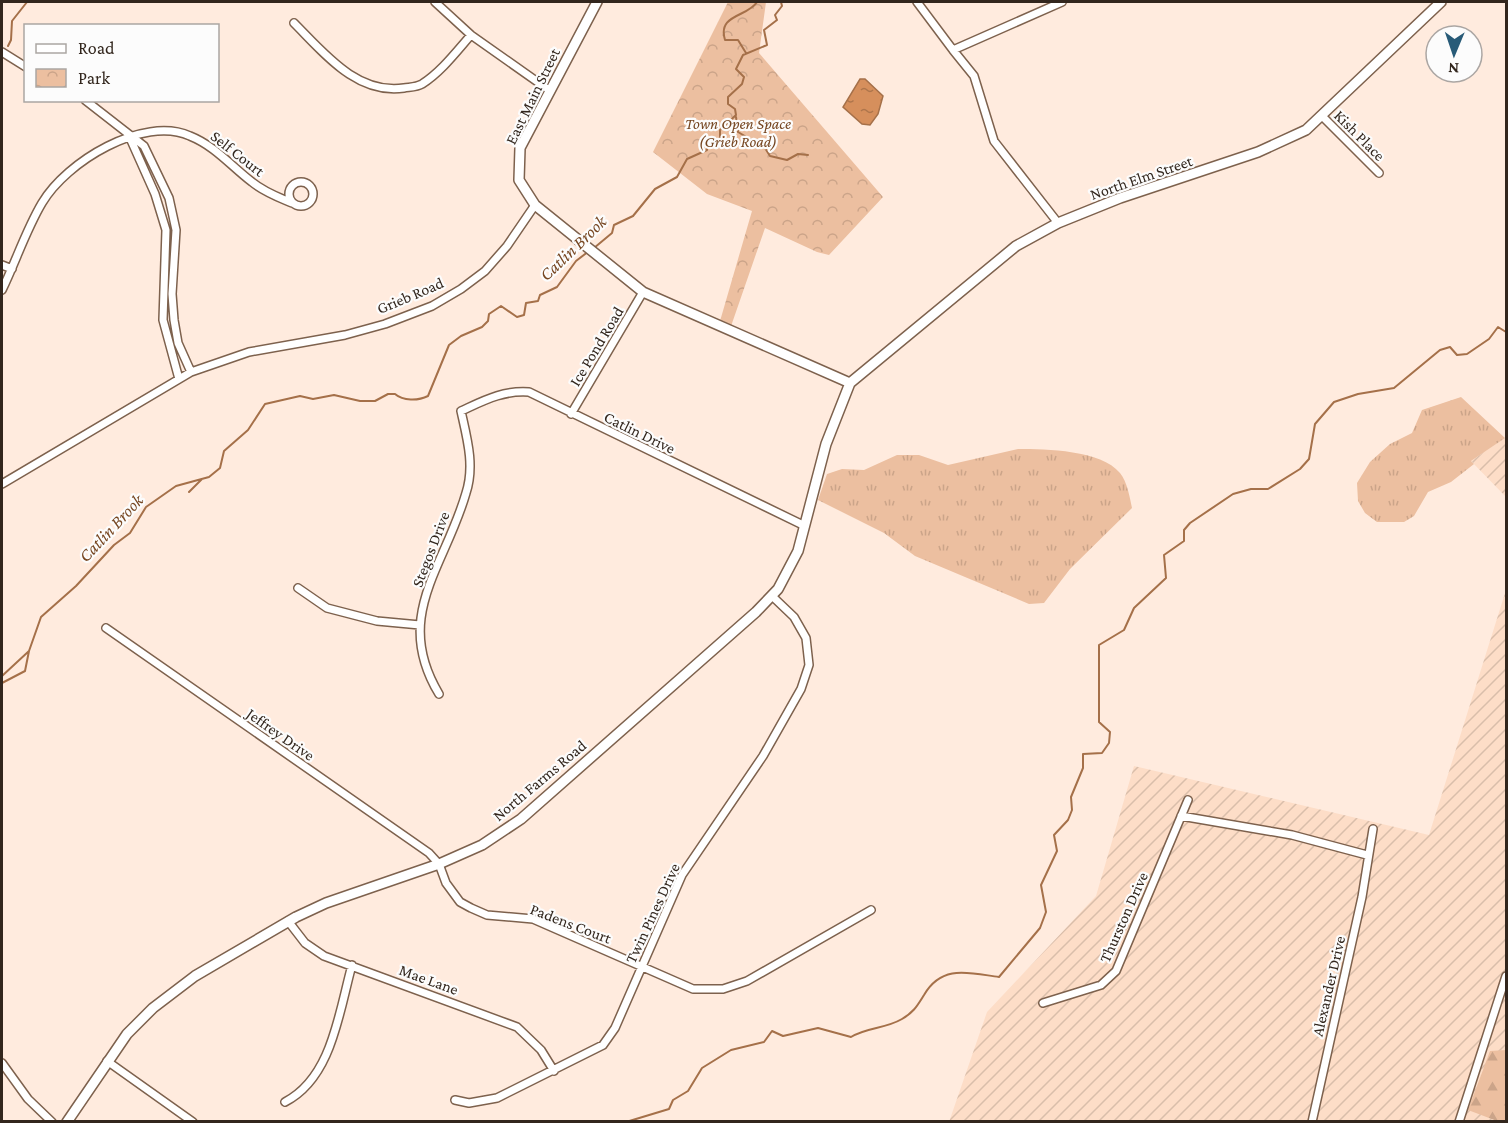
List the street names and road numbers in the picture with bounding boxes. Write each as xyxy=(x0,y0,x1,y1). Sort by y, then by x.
street label: East Main Street xyxy=(502,45,563,147)
street label: Kish Place xyxy=(1331,107,1388,164)
street label: Self Court xyxy=(208,127,268,180)
street label: North Elm Street xyxy=(1088,152,1195,203)
street label: Grieb Road xyxy=(374,274,447,317)
street label: Ice Pond Road xyxy=(566,303,627,389)
street label: Catlin Drive xyxy=(602,408,678,457)
street label: Stegos Drive xyxy=(408,509,454,590)
street label: Jeffrey Drive xyxy=(241,704,318,765)
street label: North Farms Road xyxy=(489,736,590,824)
street label: Twin Pines Drive xyxy=(622,861,683,966)
street label: Thurston Drive xyxy=(1096,869,1151,965)
street label: Padens Court xyxy=(528,900,614,947)
street label: Alexander Drive xyxy=(1309,934,1348,1038)
street label: Mae Lane xyxy=(397,961,461,998)

